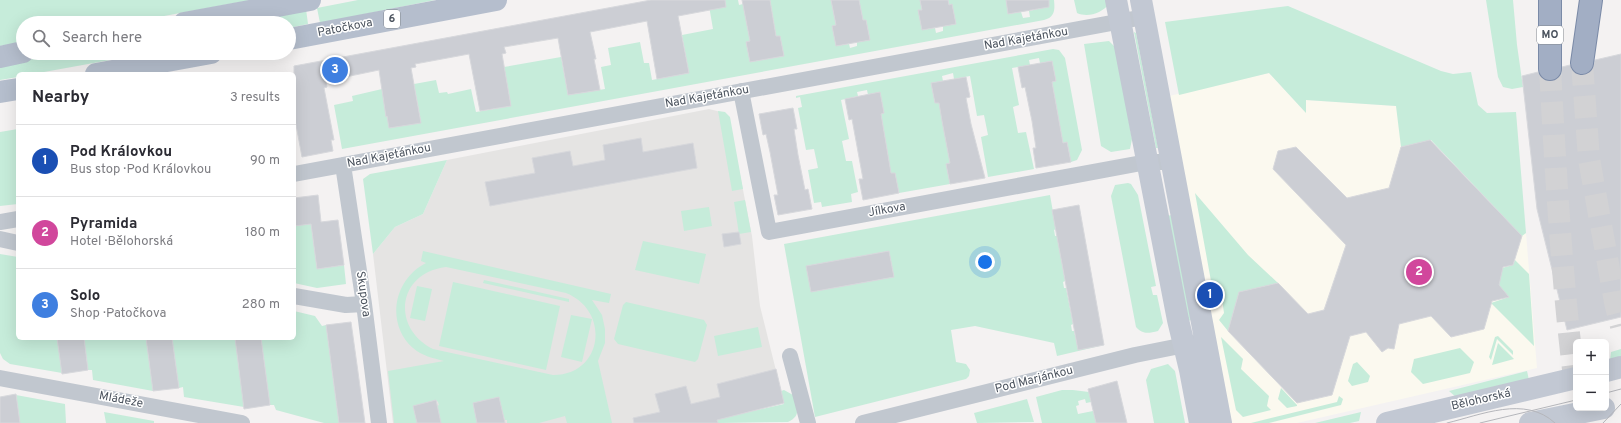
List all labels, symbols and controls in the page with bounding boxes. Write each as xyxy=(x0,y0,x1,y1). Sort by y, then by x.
road number: 6 xyxy=(384,10,400,28)
street label: Patočkova xyxy=(316,15,374,41)
search box xyxy=(16,16,296,60)
street label: Nad Kajetánkou xyxy=(983,24,1069,54)
road number: MO xyxy=(1537,26,1563,44)
icon: search xyxy=(30,27,52,49)
text: Search here xyxy=(62,29,142,48)
pin: 3 xyxy=(322,55,348,85)
street label: Nad Kajetánkou xyxy=(664,82,750,112)
text: Nearby xyxy=(32,87,89,109)
text: 3 results xyxy=(230,90,280,106)
street label: Nad Kajetánkou xyxy=(346,140,432,172)
text: Pod Královkou xyxy=(70,143,172,162)
text: 1 xyxy=(42,153,48,169)
text: 90 m xyxy=(250,153,280,169)
text: Bus stop · Pod Královkou xyxy=(70,162,211,178)
street label: Jílkova xyxy=(867,199,907,221)
text: Pyramida xyxy=(70,215,137,234)
text: 2 xyxy=(41,225,49,241)
text: 180 m xyxy=(245,225,280,241)
text: Hotel · Bělohorská xyxy=(70,234,173,250)
your location xyxy=(975,252,995,272)
pin: 2 xyxy=(1406,257,1432,287)
street label: Skupova xyxy=(352,270,374,318)
pin: 1 xyxy=(1197,280,1223,310)
text: Solo xyxy=(70,287,100,306)
text: 3 xyxy=(41,297,49,313)
text: 280 m xyxy=(242,297,280,313)
text: Shop · Patočkova xyxy=(70,306,166,322)
map controls xyxy=(1573,339,1609,411)
button: + xyxy=(1573,339,1609,375)
street label: Pod Marjánkou xyxy=(993,363,1075,397)
button: − xyxy=(1573,375,1609,411)
street label: Bělohorská xyxy=(1450,385,1512,415)
street label: Mládeže xyxy=(98,388,144,412)

